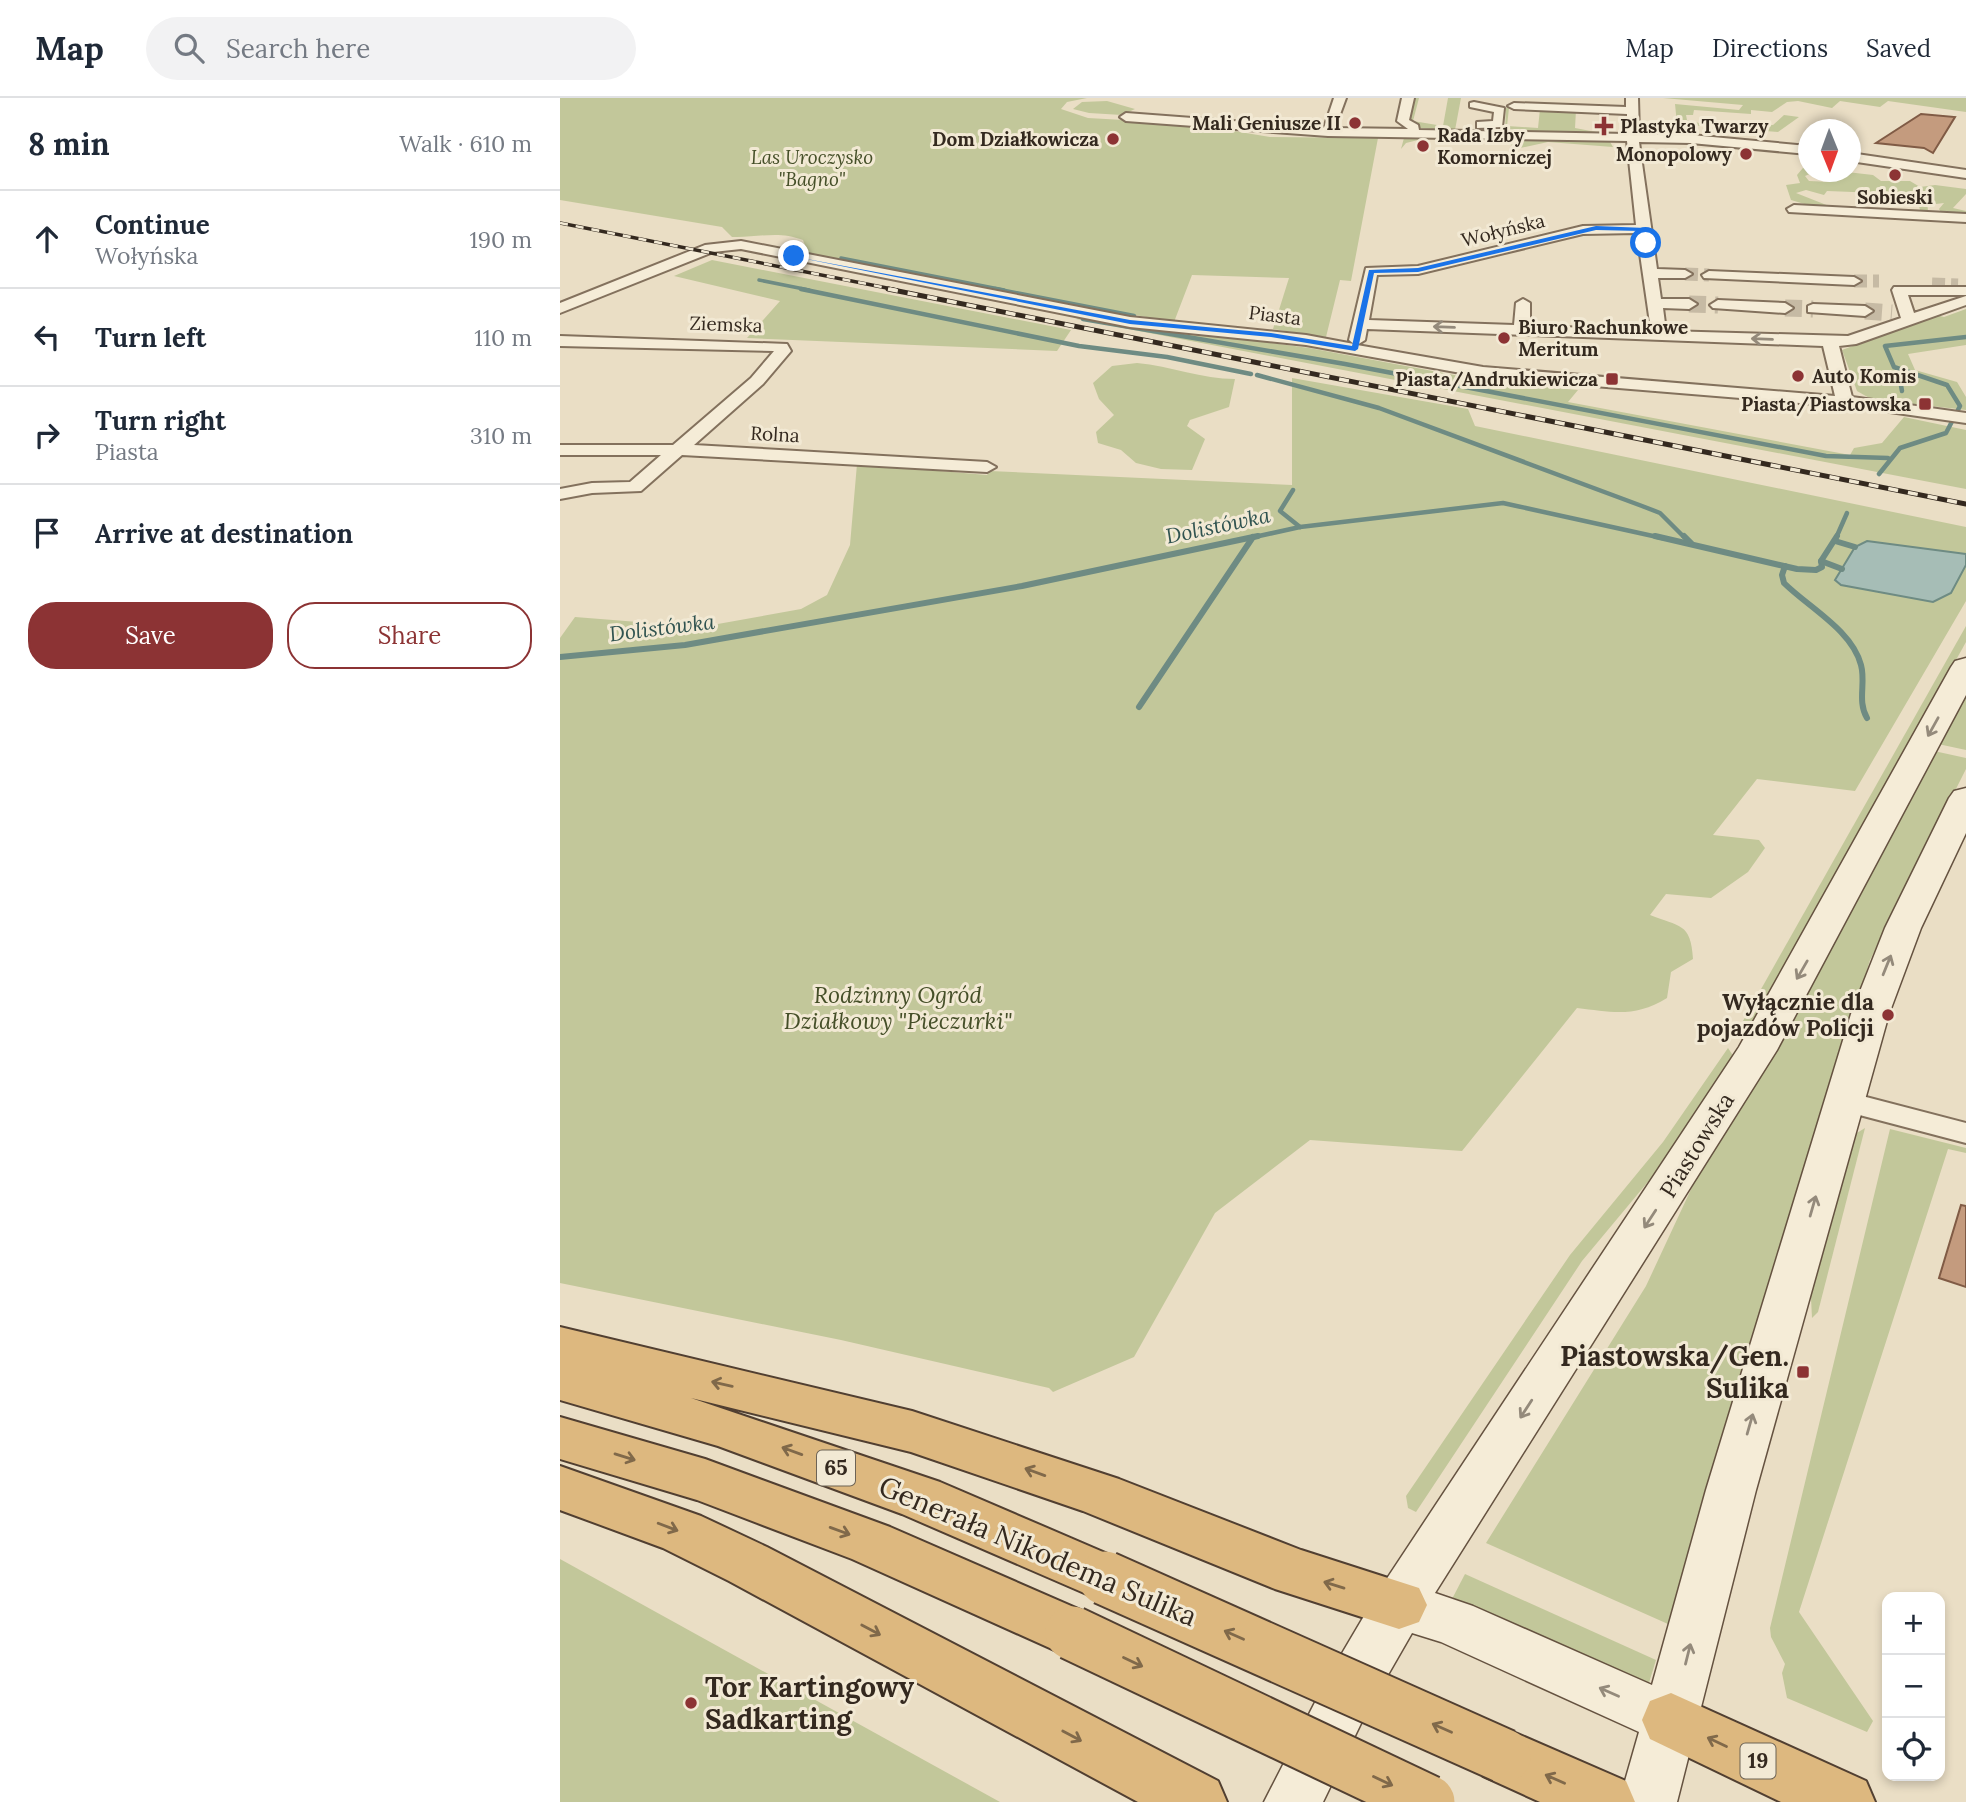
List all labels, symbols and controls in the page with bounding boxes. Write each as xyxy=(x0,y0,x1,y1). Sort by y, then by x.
search box xyxy=(146,17,636,80)
text: Map xyxy=(35,27,104,69)
icon: search xyxy=(170,29,208,67)
text: Search here xyxy=(226,32,370,65)
text: Map xyxy=(1625,33,1674,64)
text: Directions xyxy=(1712,33,1828,64)
text: Saved xyxy=(1866,33,1931,64)
place label: Mali Geniusze II xyxy=(1192,111,1341,135)
place label: Plastyka Twarzy xyxy=(1620,114,1769,138)
marker: Mali Geniusze II xyxy=(1347,115,1363,131)
marker: Plastyka Twarzy xyxy=(1594,116,1614,136)
north arrow xyxy=(1798,119,1861,182)
place label: Rada Izby Komorniczej xyxy=(1437,123,1552,169)
text: 8 min xyxy=(28,125,110,163)
place label: Dom Działkowicza xyxy=(932,127,1099,151)
text: Walk · 610 m xyxy=(399,129,532,158)
marker: Dom Działkowicza xyxy=(1105,131,1121,147)
marker: Rada Izby Komorniczej xyxy=(1415,138,1431,154)
place label: Monopolowy xyxy=(1616,142,1733,166)
park label: Las Uroczysko "Bagno" xyxy=(751,145,873,191)
marker: Monopolowy xyxy=(1738,146,1754,162)
marker: Sobieski xyxy=(1887,167,1903,183)
place label: Sobieski xyxy=(1857,185,1933,209)
text: Continue xyxy=(95,208,210,241)
street label: Wołyńska xyxy=(1459,208,1547,252)
icon: ahead xyxy=(28,220,66,258)
text: 190 m xyxy=(469,225,532,254)
route start xyxy=(1630,227,1661,258)
route end xyxy=(778,240,809,271)
text: Wołyńska xyxy=(95,241,198,270)
street label: Piasta xyxy=(1247,300,1303,330)
street label: Ziemska xyxy=(689,311,763,337)
place label: Biuro Rachunkowe Meritum xyxy=(1518,315,1688,361)
icon: left xyxy=(28,318,66,356)
one-way arrow xyxy=(1433,320,1456,334)
text: Turn left xyxy=(95,321,206,354)
text: 110 m xyxy=(474,323,532,352)
marker: Biuro Rachunkowe Meritum xyxy=(1496,330,1512,346)
one-way arrow xyxy=(1751,332,1773,345)
place label: Auto Komis xyxy=(1812,364,1916,388)
place label: Piasta/Andrukiewicza xyxy=(1395,367,1598,392)
marker: Auto Komis xyxy=(1790,368,1806,384)
marker: Piasta/Andrukiewicza xyxy=(1604,371,1620,387)
place label: Piasta/Piastowska xyxy=(1741,392,1911,417)
marker: Piasta/Piastowska xyxy=(1917,396,1933,412)
text: Turn right xyxy=(95,404,226,437)
icon: right xyxy=(28,416,66,454)
text: 310 m xyxy=(470,421,532,450)
street label: Rolna xyxy=(750,421,800,447)
text: Piasta xyxy=(95,437,159,466)
water label: Dolistówka xyxy=(1163,501,1273,550)
icon: arrive xyxy=(28,514,66,552)
text: Arrive at destination xyxy=(95,517,353,550)
button: Save xyxy=(28,602,273,669)
button: Share xyxy=(287,602,532,669)
water label: Dolistówka xyxy=(608,608,717,647)
one-way arrow xyxy=(1926,716,1940,736)
one-way arrow xyxy=(1881,954,1894,976)
one-way arrow xyxy=(1795,959,1809,979)
park label: Rodzinny Ogród Działkowy "Pieczurki" xyxy=(784,980,1012,1035)
place label: Wyłącznie dla pojazdów Policji xyxy=(1697,987,1874,1042)
marker: Wyłącznie dla pojazdów Policji xyxy=(1880,1007,1896,1023)
street label: Piastowska xyxy=(1653,1087,1740,1203)
one-way arrow xyxy=(1808,1195,1821,1217)
one-way arrow xyxy=(1643,1209,1657,1228)
place label: Piastowska/Gen. Sulika xyxy=(1560,1338,1789,1406)
marker: Piastowska/Gen. Sulika xyxy=(1795,1364,1811,1380)
one-way arrow xyxy=(711,1377,734,1390)
one-way arrow xyxy=(1518,1399,1532,1419)
one-way arrow xyxy=(1745,1413,1758,1435)
one-way arrow xyxy=(781,1444,803,1457)
road number: 65 xyxy=(817,1450,855,1486)
one-way arrow xyxy=(614,1452,636,1465)
one-way arrow xyxy=(1025,1465,1047,1477)
street label: Generała Nikodema Sulika xyxy=(874,1468,1202,1634)
one-way arrow xyxy=(657,1522,679,1534)
one-way arrow xyxy=(829,1526,851,1539)
one-way arrow xyxy=(1323,1577,1345,1590)
map controls xyxy=(1882,1592,1945,1781)
button: + xyxy=(1882,1592,1945,1655)
one-way arrow xyxy=(860,1624,881,1637)
one-way arrow xyxy=(1224,1628,1245,1641)
one-way arrow xyxy=(1682,1643,1695,1666)
button: − xyxy=(1882,1655,1945,1718)
one-way arrow xyxy=(1122,1656,1143,1670)
place label: Tor Kartingowy Sadkarting xyxy=(705,1669,915,1737)
one-way arrow xyxy=(1599,1685,1620,1698)
marker: Tor Kartingowy Sadkarting xyxy=(683,1695,699,1711)
button: locate xyxy=(1882,1718,1945,1781)
one-way arrow xyxy=(1432,1721,1453,1734)
one-way arrow xyxy=(1061,1730,1082,1744)
one-way arrow xyxy=(1707,1735,1728,1748)
road number: 19 xyxy=(1740,1744,1776,1778)
one-way arrow xyxy=(1544,1772,1566,1785)
one-way arrow xyxy=(1372,1775,1393,1788)

